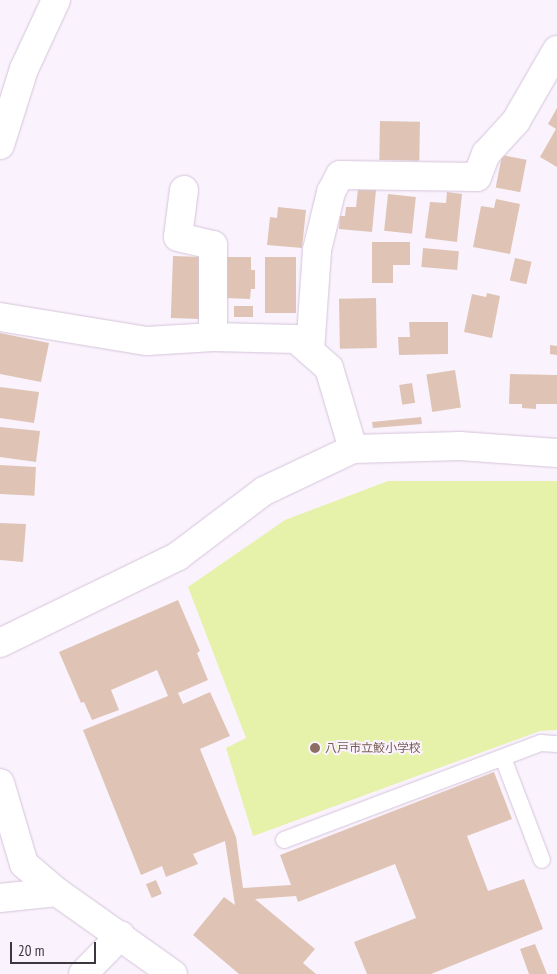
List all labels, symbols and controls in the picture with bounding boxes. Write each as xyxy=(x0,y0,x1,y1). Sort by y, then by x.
place label: 八戸市立鮫小学校 xyxy=(325,741,421,755)
marker: 八戸市立鮫小学校 xyxy=(309,742,321,754)
scale bar xyxy=(12,932,99,964)
text: 20 m xyxy=(18,941,44,960)

